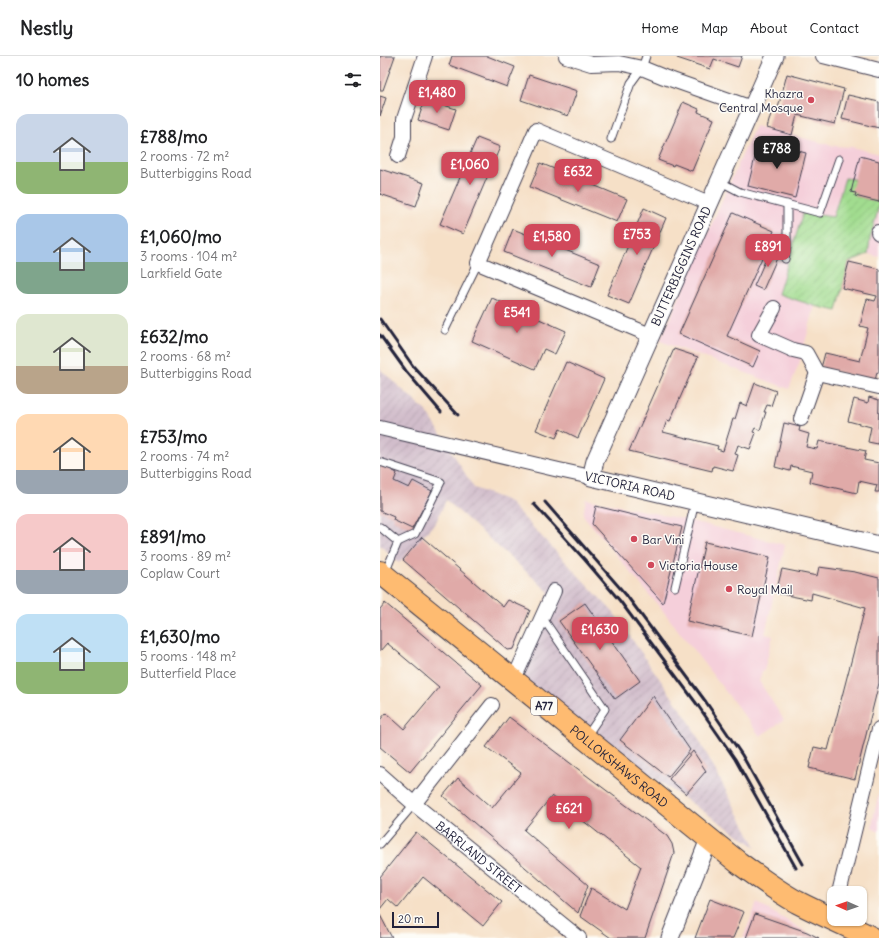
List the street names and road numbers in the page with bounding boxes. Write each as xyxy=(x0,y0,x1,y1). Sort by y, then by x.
street label: BUTTERBIGGINS ROAD xyxy=(648,204,714,328)
street label: VICTORIA ROAD xyxy=(583,468,677,504)
road number: A77 xyxy=(531,697,557,715)
street label: POLLOKSHAWS ROAD xyxy=(567,722,671,810)
street label: BARRLAND STREET xyxy=(433,818,525,896)

